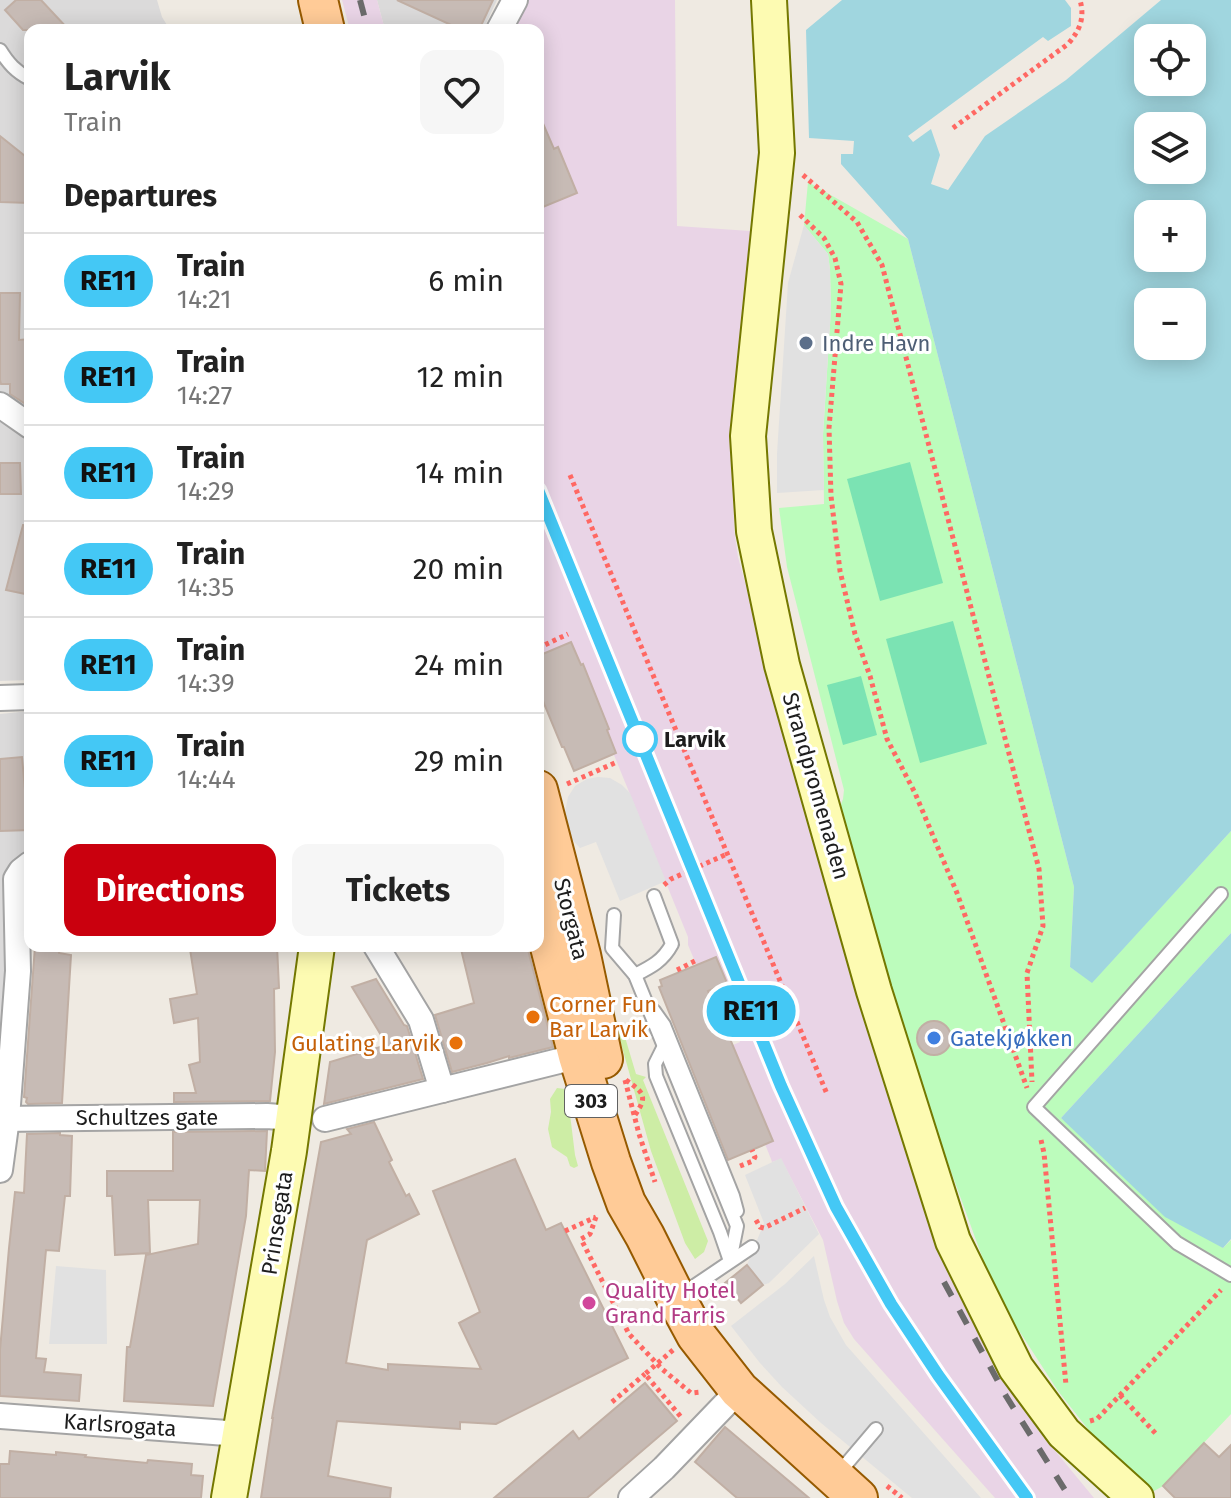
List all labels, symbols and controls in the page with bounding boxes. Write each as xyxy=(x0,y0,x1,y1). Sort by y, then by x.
map controls xyxy=(1134,24,1206,360)
button: locate xyxy=(1134,24,1206,96)
button: heart xyxy=(420,50,504,134)
text: Larvik xyxy=(64,54,170,100)
text: Train xyxy=(64,107,123,138)
button: layers xyxy=(1134,112,1206,184)
text: Departures xyxy=(64,178,217,214)
button: + xyxy=(1134,200,1206,272)
text: Train xyxy=(177,248,245,284)
text: 6 min xyxy=(428,263,504,299)
text: RE11 xyxy=(80,264,137,297)
text: 14:21 xyxy=(177,284,232,315)
button: − xyxy=(1134,288,1206,360)
place label: Indre Havn xyxy=(822,330,931,357)
marker: Indre Havn xyxy=(797,334,815,352)
text: Train xyxy=(177,344,245,380)
text: 12 min xyxy=(416,359,504,395)
text: RE11 xyxy=(80,360,137,393)
text: 14:27 xyxy=(177,380,232,411)
text: Train xyxy=(177,440,245,476)
text: 14 min xyxy=(415,455,504,491)
text: RE11 xyxy=(80,456,137,489)
text: 14:29 xyxy=(177,476,234,507)
text: Train xyxy=(177,536,245,572)
text: 20 min xyxy=(413,551,504,587)
text: RE11 xyxy=(80,552,137,585)
text: 14:35 xyxy=(177,572,234,603)
text: Train xyxy=(177,632,245,668)
text: 24 min xyxy=(414,647,504,683)
text: RE11 xyxy=(80,648,137,681)
text: 14:39 xyxy=(177,668,235,699)
street label: Strandpromenaden xyxy=(776,689,856,883)
marker: Larvik xyxy=(623,722,657,756)
place label: Larvik xyxy=(664,726,726,753)
text: Train xyxy=(177,728,245,764)
text: 29 min xyxy=(414,743,504,779)
text: RE11 xyxy=(80,744,137,777)
text: 14:44 xyxy=(177,764,236,795)
button: Directions xyxy=(64,844,276,936)
button: Tickets xyxy=(292,844,504,936)
street label: Storgata xyxy=(548,875,594,963)
line badge: RE11 xyxy=(695,985,807,1037)
place label: Corner Fun Bar Larvik xyxy=(549,991,657,1043)
text: RE11 xyxy=(723,994,779,1027)
marker: Corner Fun Bar Larvik xyxy=(524,1008,542,1026)
place label: Gatekjøkken xyxy=(950,1025,1073,1052)
marker: Gatekjøkken xyxy=(925,1029,943,1047)
place label: Gulating Larvik xyxy=(291,1030,441,1057)
marker: Gulating Larvik xyxy=(447,1034,465,1052)
road number: 303 xyxy=(565,1085,617,1117)
street label: Schultzes gate xyxy=(76,1104,218,1131)
street label: Prinsegata xyxy=(255,1169,299,1277)
place label: Quality Hotel Grand Farris xyxy=(605,1277,736,1329)
marker: Quality Hotel Grand Farris xyxy=(580,1294,598,1312)
street label: Karlsrogata xyxy=(62,1408,178,1442)

